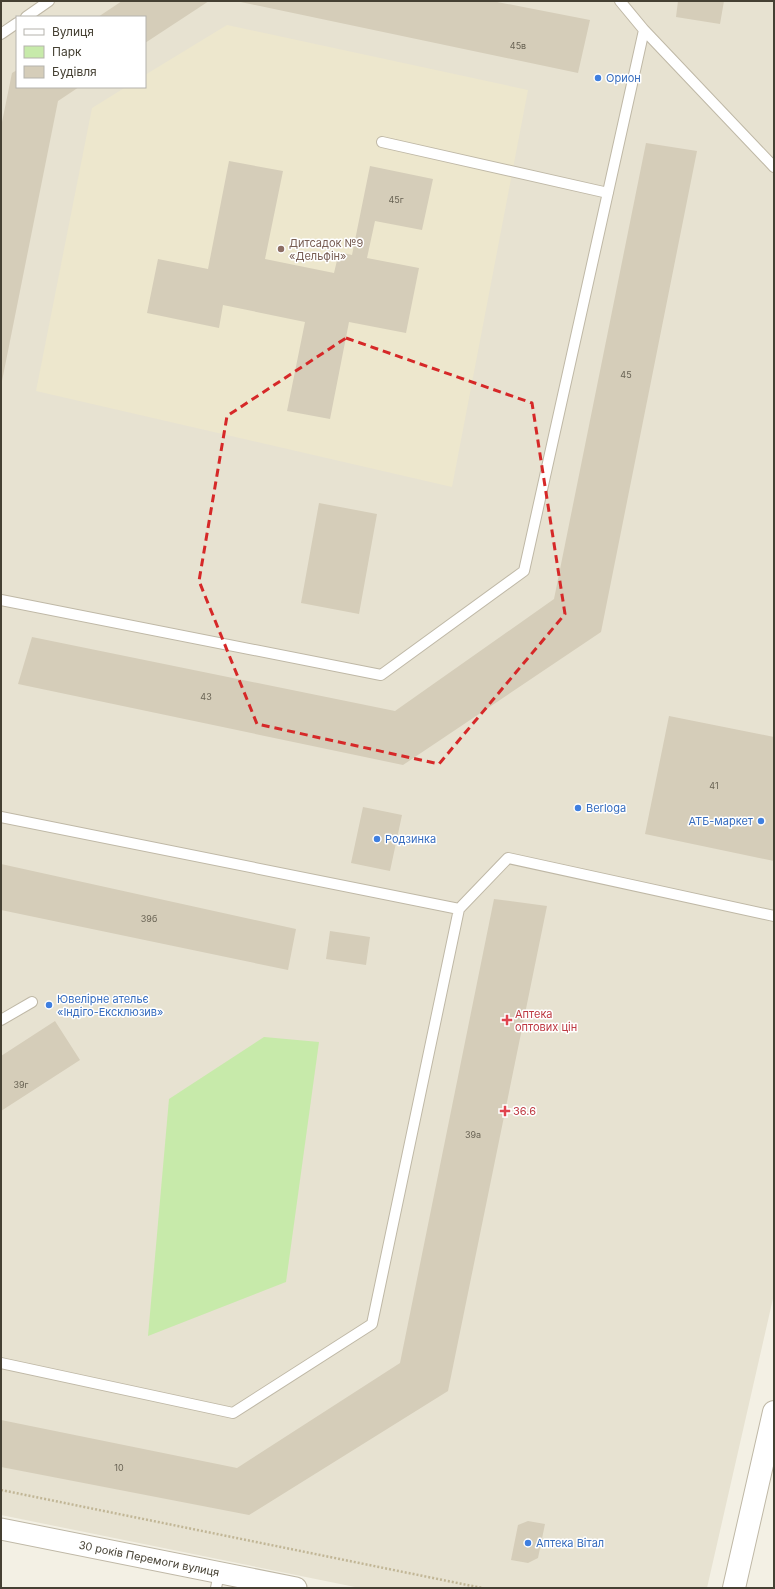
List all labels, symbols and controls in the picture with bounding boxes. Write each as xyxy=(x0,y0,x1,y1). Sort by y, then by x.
legend xyxy=(16,16,146,88)
text: Вулиця xyxy=(52,24,94,39)
house number: 45в xyxy=(510,40,526,51)
text: Парк xyxy=(52,44,82,59)
text: Будівля xyxy=(52,64,97,79)
place label: Орион xyxy=(606,71,641,85)
marker: Орион xyxy=(593,73,603,83)
house number: 45г xyxy=(388,194,404,205)
place label: Дитсадок №9 «Дельфiн» xyxy=(289,236,364,263)
marker: Дитсадок №9 «Дельфiн» xyxy=(276,244,286,254)
house number: 45 xyxy=(620,369,632,380)
house number: 43 xyxy=(200,691,212,702)
house number: 41 xyxy=(709,780,719,791)
place label: Berloga xyxy=(586,801,626,815)
marker: Berloga xyxy=(573,803,583,813)
place label: АТБ-маркет xyxy=(688,814,754,828)
marker: АТБ-маркет xyxy=(756,816,766,826)
place label: Родзинка xyxy=(385,832,436,846)
marker: Родзинка xyxy=(372,834,382,844)
house number: 39б xyxy=(141,913,157,924)
place label: Ювелірне ательє «Індіго-Ексклюзив» xyxy=(57,992,163,1019)
marker: Ювелірне ательє «Індіго-Ексклюзив» xyxy=(44,1000,54,1010)
place label: Аптека оптових цін xyxy=(515,1007,577,1034)
marker: Аптека оптових цін xyxy=(502,1015,512,1025)
house number: 39г xyxy=(13,1079,29,1090)
place label: 36.6 xyxy=(513,1104,536,1118)
marker: 36.6 xyxy=(500,1106,510,1116)
house number: 39а xyxy=(465,1129,481,1140)
house number: 10 xyxy=(114,1462,124,1473)
place label: Аптека Вітал xyxy=(536,1536,604,1550)
street label: 30 років Перемоги вулиця xyxy=(78,1538,221,1580)
marker: Аптека Вітал xyxy=(523,1538,533,1548)

